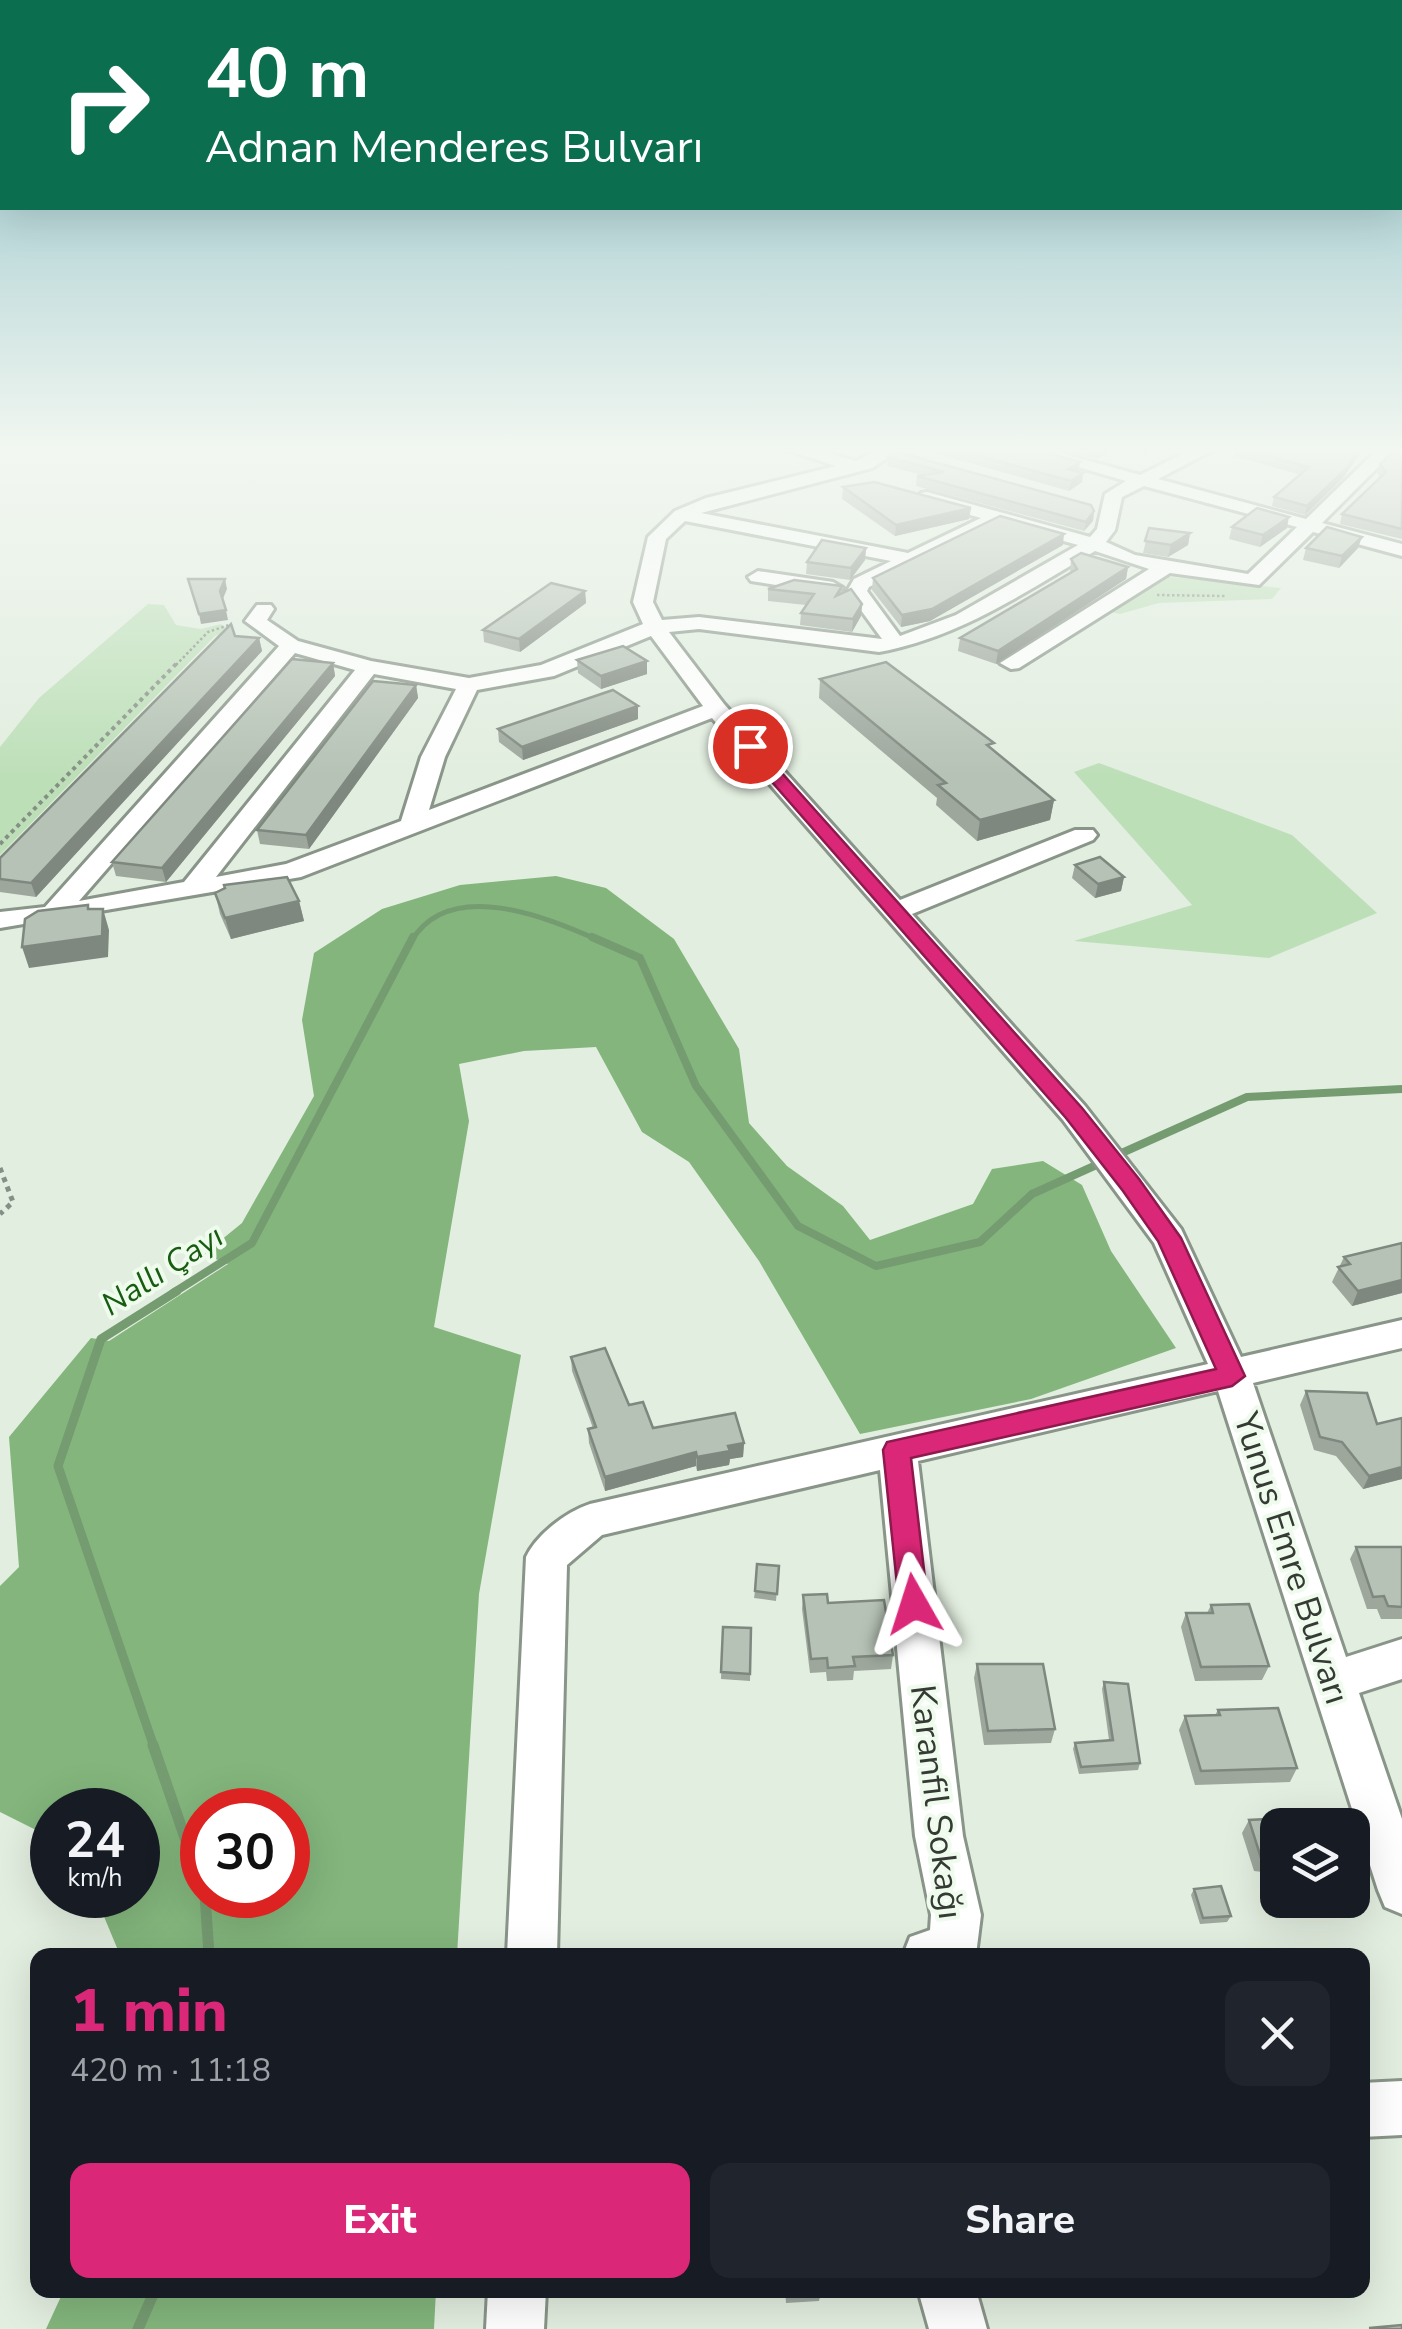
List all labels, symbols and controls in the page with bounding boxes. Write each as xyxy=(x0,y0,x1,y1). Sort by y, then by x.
text: 40 m xyxy=(205,26,369,122)
icon: right xyxy=(40,40,170,170)
text: Adnan Menderes Bulvarı xyxy=(205,117,703,178)
pin xyxy=(708,704,793,789)
icon: arrive xyxy=(723,719,778,774)
water label: Nallı Çayı xyxy=(93,1215,231,1326)
street label: Yunus Emre Bulvarı xyxy=(1222,1406,1361,1710)
position arrow xyxy=(862,1552,966,1656)
street label: Karanfil Sokağı xyxy=(899,1682,974,1922)
speed limit sign: 30 xyxy=(180,1788,310,1918)
text: 24 xyxy=(65,1806,125,1875)
map controls xyxy=(1260,1808,1370,1918)
button: layers xyxy=(1260,1808,1370,1918)
text: km/h xyxy=(67,1861,123,1895)
text: 1 min xyxy=(70,1970,228,2052)
button: close xyxy=(1225,1981,1330,2086)
text: 420 m · 11:18 xyxy=(70,2049,271,2092)
button: Exit xyxy=(70,2163,690,2278)
button: Share xyxy=(710,2163,1330,2278)

